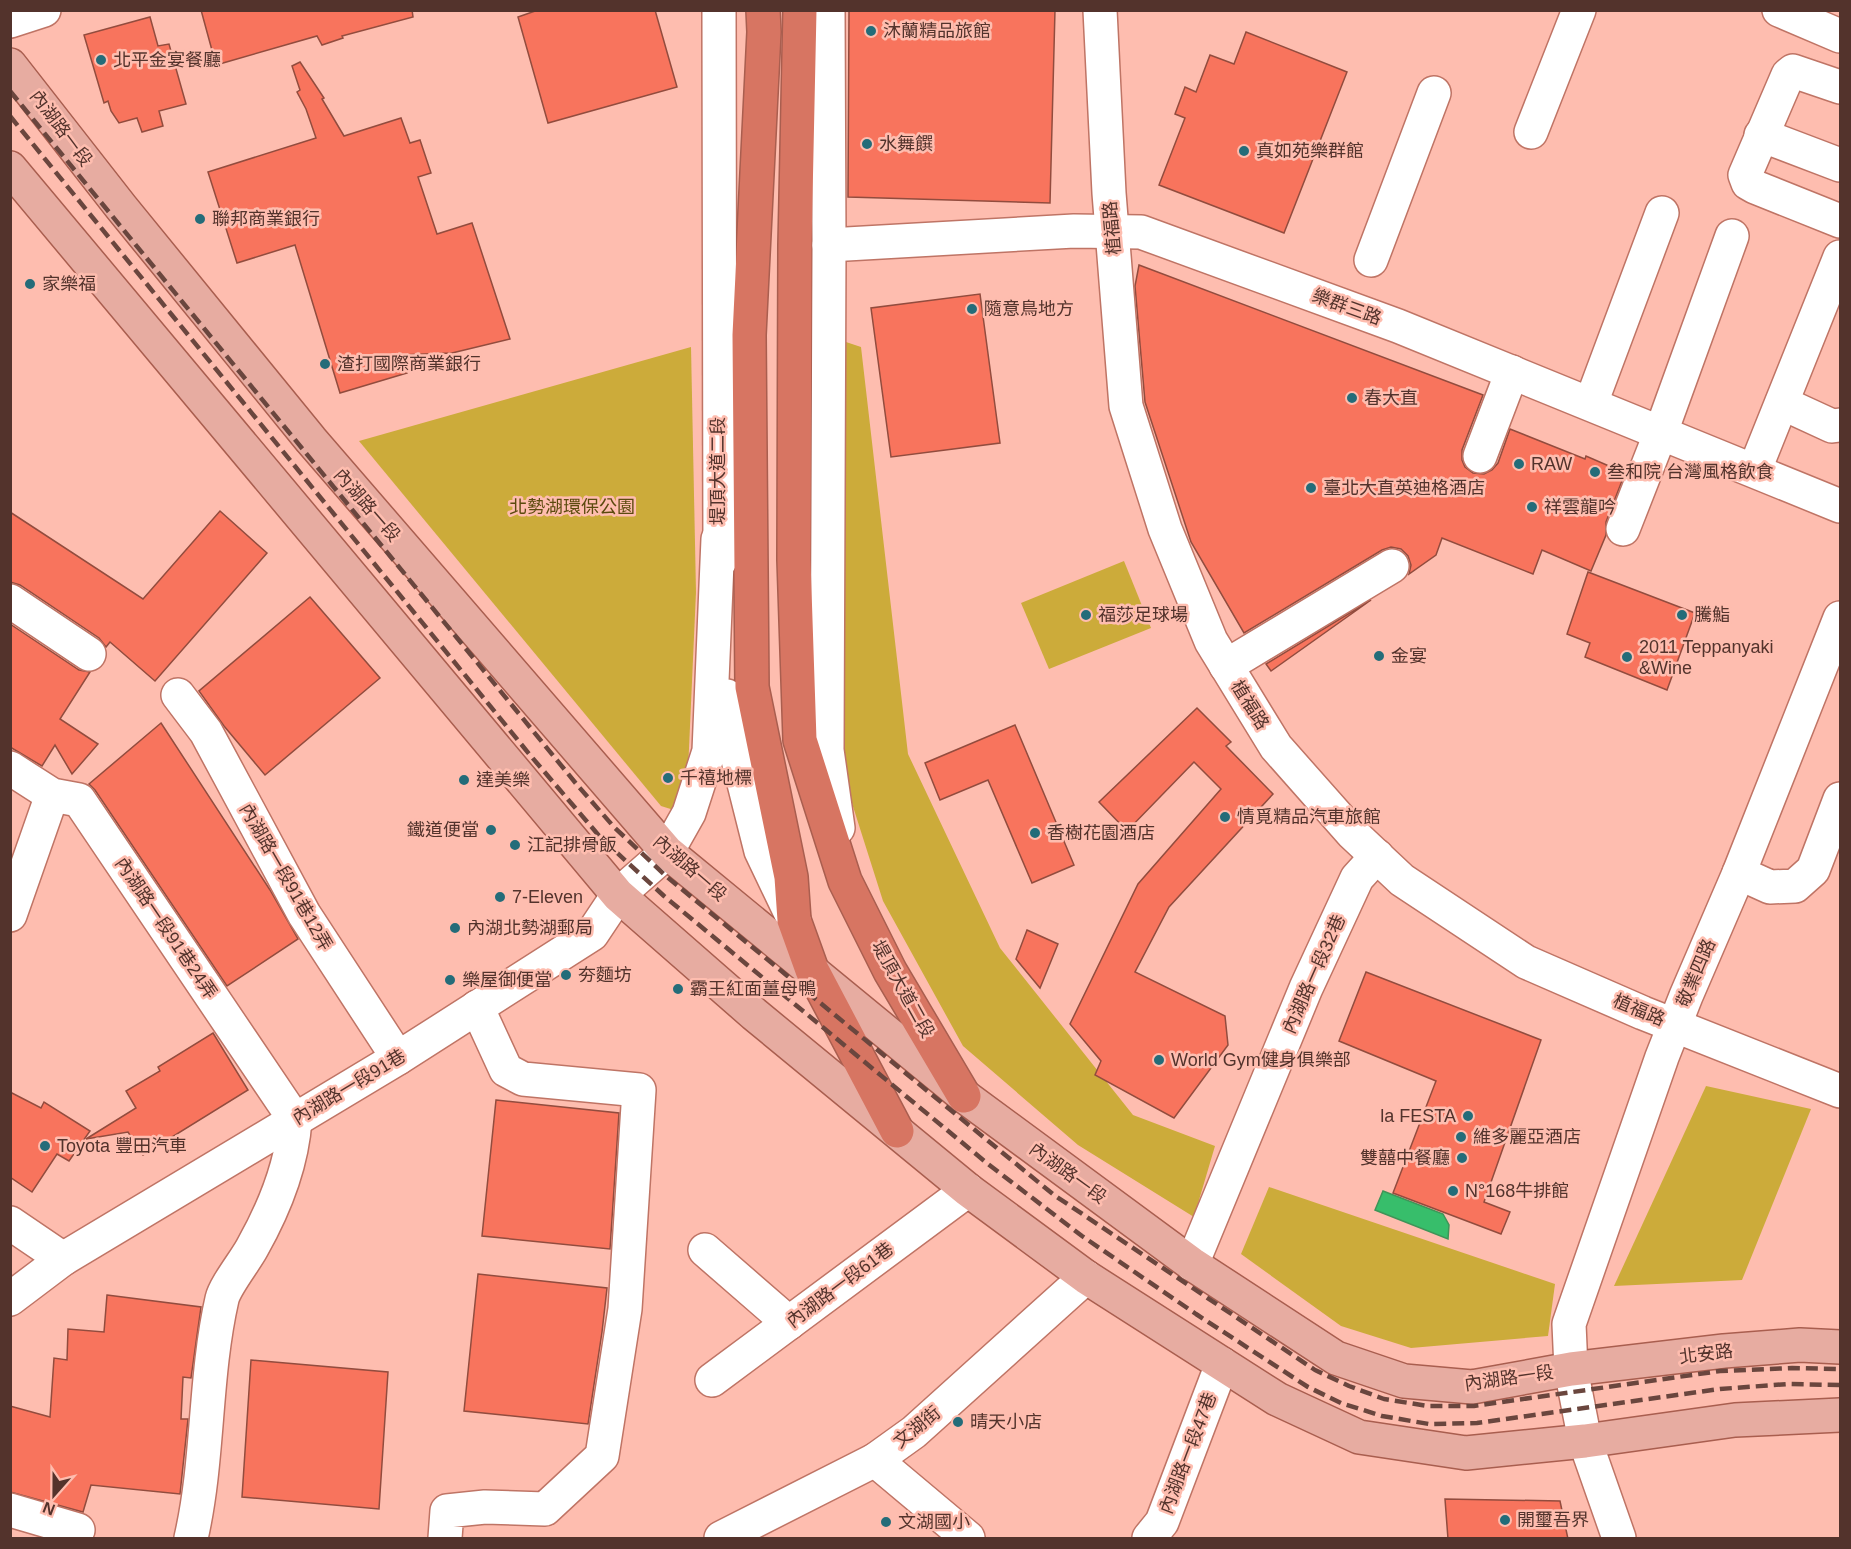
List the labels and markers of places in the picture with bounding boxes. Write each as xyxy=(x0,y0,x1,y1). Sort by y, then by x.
place label: 沐蘭精品旅館 xyxy=(883,21,991,41)
marker: 沐蘭精品旅館 xyxy=(864,24,878,38)
place label: 北平金宴餐廳 xyxy=(113,50,221,70)
marker: 北平金宴餐廳 xyxy=(94,53,108,67)
place label: 水舞饌 xyxy=(879,134,933,154)
marker: 水舞饌 xyxy=(860,137,874,151)
place label: 真如苑樂群館 xyxy=(1256,141,1364,161)
marker: 真如苑樂群館 xyxy=(1237,144,1251,158)
place label: 聯邦商業銀行 xyxy=(212,209,320,229)
marker: 聯邦商業銀行 xyxy=(193,212,207,226)
place label: 家樂福 xyxy=(42,274,96,294)
marker: 家樂福 xyxy=(23,277,37,291)
place label: 隨意鳥地方 xyxy=(984,299,1074,319)
marker: 隨意鳥地方 xyxy=(965,302,979,316)
place label: 渣打國際商業銀行 xyxy=(337,354,481,374)
marker: 渣打國際商業銀行 xyxy=(318,357,332,371)
place label: 春大直 xyxy=(1364,388,1418,408)
marker: 春大直 xyxy=(1345,391,1359,405)
place label: RAW xyxy=(1531,454,1572,474)
marker: RAW xyxy=(1512,457,1526,471)
place label: 叁和院 台灣風格飲食 xyxy=(1607,462,1774,482)
marker: 叁和院 台灣風格飲食 xyxy=(1588,465,1602,479)
place label: 臺北大直英迪格酒店 xyxy=(1323,478,1485,498)
marker: 臺北大直英迪格酒店 xyxy=(1304,481,1318,495)
place label: 祥雲龍吟 xyxy=(1544,497,1616,517)
marker: 祥雲龍吟 xyxy=(1525,500,1539,514)
place label: 福莎足球場 xyxy=(1098,605,1188,625)
place label: 騰鮨 xyxy=(1694,605,1730,625)
marker: 福莎足球場 xyxy=(1079,608,1093,622)
marker: 騰鮨 xyxy=(1675,608,1689,622)
place label: 2011 Teppanyaki &Wine xyxy=(1639,637,1773,678)
place label: 金宴 xyxy=(1391,646,1427,666)
marker: 金宴 xyxy=(1372,649,1386,663)
marker: 2011 Teppanyaki &Wine xyxy=(1620,650,1634,664)
place label: 千禧地標 xyxy=(680,768,752,788)
place label: 達美樂 xyxy=(476,770,530,790)
marker: 千禧地標 xyxy=(661,771,675,785)
marker: 達美樂 xyxy=(457,773,471,787)
place label: 情覓精品汽車旅館 xyxy=(1237,807,1381,827)
marker: 情覓精品汽車旅館 xyxy=(1218,810,1232,824)
place label: 鐵道便當 xyxy=(407,820,479,840)
marker: 鐵道便當 xyxy=(484,823,498,837)
place label: 香樹花園酒店 xyxy=(1047,823,1155,843)
marker: 香樹花園酒店 xyxy=(1028,826,1042,840)
place label: 江記排骨飯 xyxy=(527,835,617,855)
marker: 江記排骨飯 xyxy=(508,838,522,852)
place label: 7-Eleven xyxy=(512,887,583,907)
marker: 7-Eleven xyxy=(493,890,507,904)
place label: 內湖北勢湖郵局 xyxy=(467,918,593,938)
marker: 內湖北勢湖郵局 xyxy=(448,921,462,935)
place label: 夯麵坊 xyxy=(578,965,632,985)
marker: 夯麵坊 xyxy=(559,968,573,982)
place label: 樂屋御便當 xyxy=(462,970,552,990)
marker: 樂屋御便當 xyxy=(443,973,457,987)
place label: 霸王紅面薑母鴨 xyxy=(690,979,816,999)
marker: 霸王紅面薑母鴨 xyxy=(671,982,685,996)
place label: World Gym健身俱樂部 xyxy=(1171,1050,1351,1070)
marker: World Gym健身俱樂部 xyxy=(1152,1053,1166,1067)
place label: la FESTA xyxy=(1380,1106,1456,1126)
marker: la FESTA xyxy=(1461,1109,1475,1123)
place label: 維多麗亞酒店 xyxy=(1473,1127,1581,1147)
marker: 維多麗亞酒店 xyxy=(1454,1130,1468,1144)
place label: Toyota 豐田汽車 xyxy=(57,1136,187,1156)
marker: Toyota 豐田汽車 xyxy=(38,1139,52,1153)
place label: 雙囍中餐廳 xyxy=(1360,1148,1450,1168)
marker: 雙囍中餐廳 xyxy=(1455,1151,1469,1165)
place label: N°168牛排館 xyxy=(1465,1181,1569,1201)
marker: N°168牛排館 xyxy=(1446,1184,1460,1198)
place label: 晴天小店 xyxy=(970,1412,1042,1432)
marker: 晴天小店 xyxy=(951,1415,965,1429)
place label: 開璽吾界 xyxy=(1517,1510,1589,1530)
place label: 文湖國小 xyxy=(898,1512,970,1532)
marker: 開璽吾界 xyxy=(1498,1513,1512,1527)
marker: 文湖國小 xyxy=(879,1515,893,1529)

